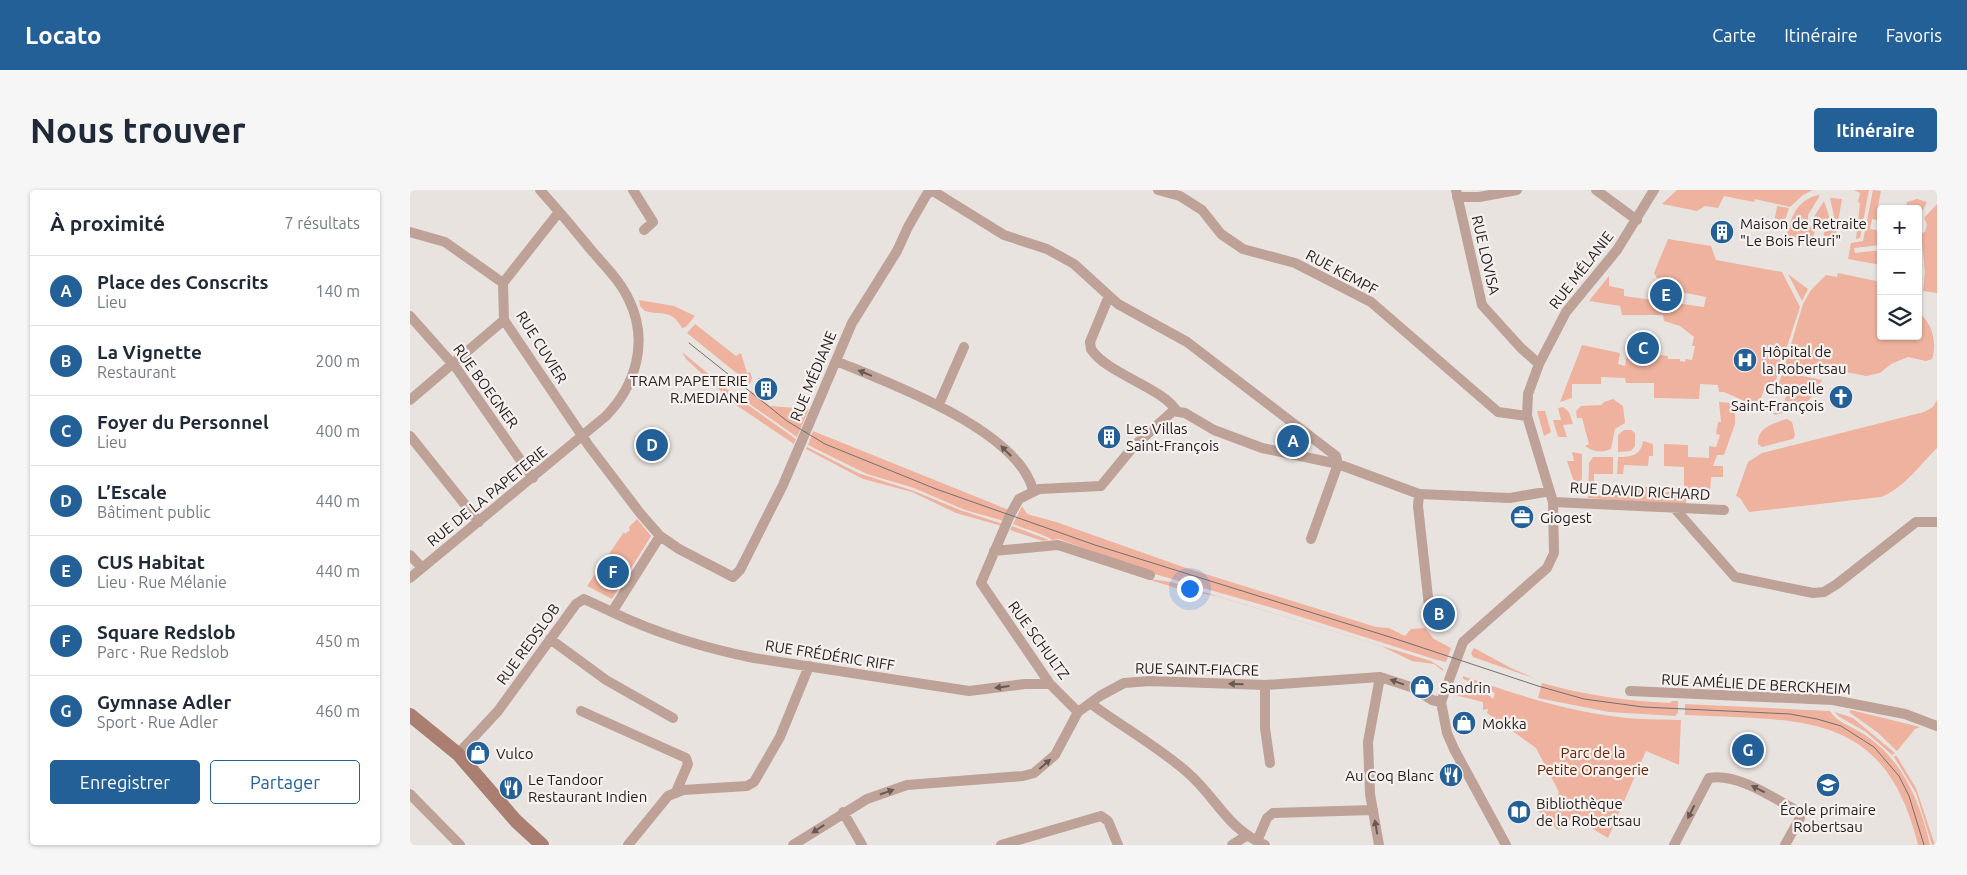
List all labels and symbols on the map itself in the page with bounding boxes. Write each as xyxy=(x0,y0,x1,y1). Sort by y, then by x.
street label: RUE LOVISA xyxy=(1469,214,1503,297)
place label: Maison de Retraite "Le Bois Fleuri" xyxy=(1740,215,1867,249)
building icon: Maison de Retraite "Le Bois Fleuri" xyxy=(1709,219,1735,245)
street label: RUE MÉLANIE xyxy=(1545,228,1617,312)
street label: RUE KEMPF xyxy=(1303,246,1381,298)
pin: E xyxy=(1650,276,1682,314)
street label: RUE CUVIER xyxy=(513,308,571,386)
street label: RUE MÉDIANE xyxy=(786,328,840,424)
pin: C xyxy=(1627,329,1659,367)
street label: RUE BOEGNER xyxy=(450,341,522,431)
place label: Hôpital de la Robertsau xyxy=(1762,343,1847,377)
hospital icon: Hôpital de la Robertsau xyxy=(1732,347,1758,373)
one-way arrow xyxy=(857,369,872,376)
place label: TRAM PAPETERIE R.MEDIANE xyxy=(630,372,748,406)
building icon: TRAM PAPETERIE R.MEDIANE xyxy=(753,376,779,402)
place label: Chapelle Saint-François xyxy=(1731,380,1824,414)
church icon: Chapelle Saint-François xyxy=(1828,384,1854,410)
place label: Les Villas Saint-François xyxy=(1126,420,1219,454)
pin: A xyxy=(1277,422,1309,460)
building icon: Les Villas Saint-François xyxy=(1096,424,1122,450)
pin: D xyxy=(636,426,668,464)
street label: RUE DE LA PAPETERIE xyxy=(424,443,550,549)
one-way arrow xyxy=(1000,445,1012,457)
street label: RUE DAVID RICHARD xyxy=(1569,479,1711,503)
office icon: Giogest xyxy=(1509,504,1535,530)
place label: Giogest xyxy=(1540,509,1592,526)
pin: F xyxy=(597,553,629,591)
your location xyxy=(1177,576,1203,602)
pin: B xyxy=(1423,595,1455,633)
street label: RUE SCHULTZ xyxy=(1005,598,1073,682)
street label: RUE REDSLOB xyxy=(493,600,563,688)
street label: RUE FRÉDÉRIC RIFF xyxy=(764,636,896,674)
street label: RUE SAINT-FIACRE xyxy=(1135,659,1259,679)
street label: RUE AMÉLIE DE BERCKHEIM xyxy=(1661,671,1851,697)
shop icon: Sandrin xyxy=(1409,674,1435,700)
one-way arrow xyxy=(1389,678,1404,686)
place label: Sandrin xyxy=(1440,679,1491,696)
one-way arrow xyxy=(1228,680,1244,688)
one-way arrow xyxy=(994,683,1010,691)
shop icon: Mokka xyxy=(1451,710,1477,736)
place label: Mokka xyxy=(1482,715,1527,732)
pin: G xyxy=(1732,731,1764,769)
shop icon: Vulco xyxy=(465,740,491,766)
park label: Parc de la Petite Orangerie xyxy=(1537,744,1649,778)
place label: Vulco xyxy=(496,745,534,762)
one-way arrow xyxy=(1038,758,1050,770)
restaurant icon: Au Coq Blanc xyxy=(1438,762,1464,788)
place label: Au Coq Blanc xyxy=(1345,767,1434,784)
place label: Le Tandoor Restaurant Indien xyxy=(528,771,647,805)
school or university icon: École primaire Robertsau xyxy=(1815,772,1841,798)
restaurant icon: Le Tandoor Restaurant Indien xyxy=(498,775,524,801)
one-way arrow xyxy=(1751,785,1765,793)
one-way arrow xyxy=(880,787,895,795)
place label: Bibliothèque de la Robertsau xyxy=(1536,795,1641,829)
library icon: Bibliothèque de la Robertsau xyxy=(1506,799,1532,825)
place label: École primaire Robertsau xyxy=(1780,801,1876,835)
one-way arrow xyxy=(1687,804,1695,819)
one-way arrow xyxy=(1371,819,1379,835)
one-way arrow xyxy=(812,824,825,834)

